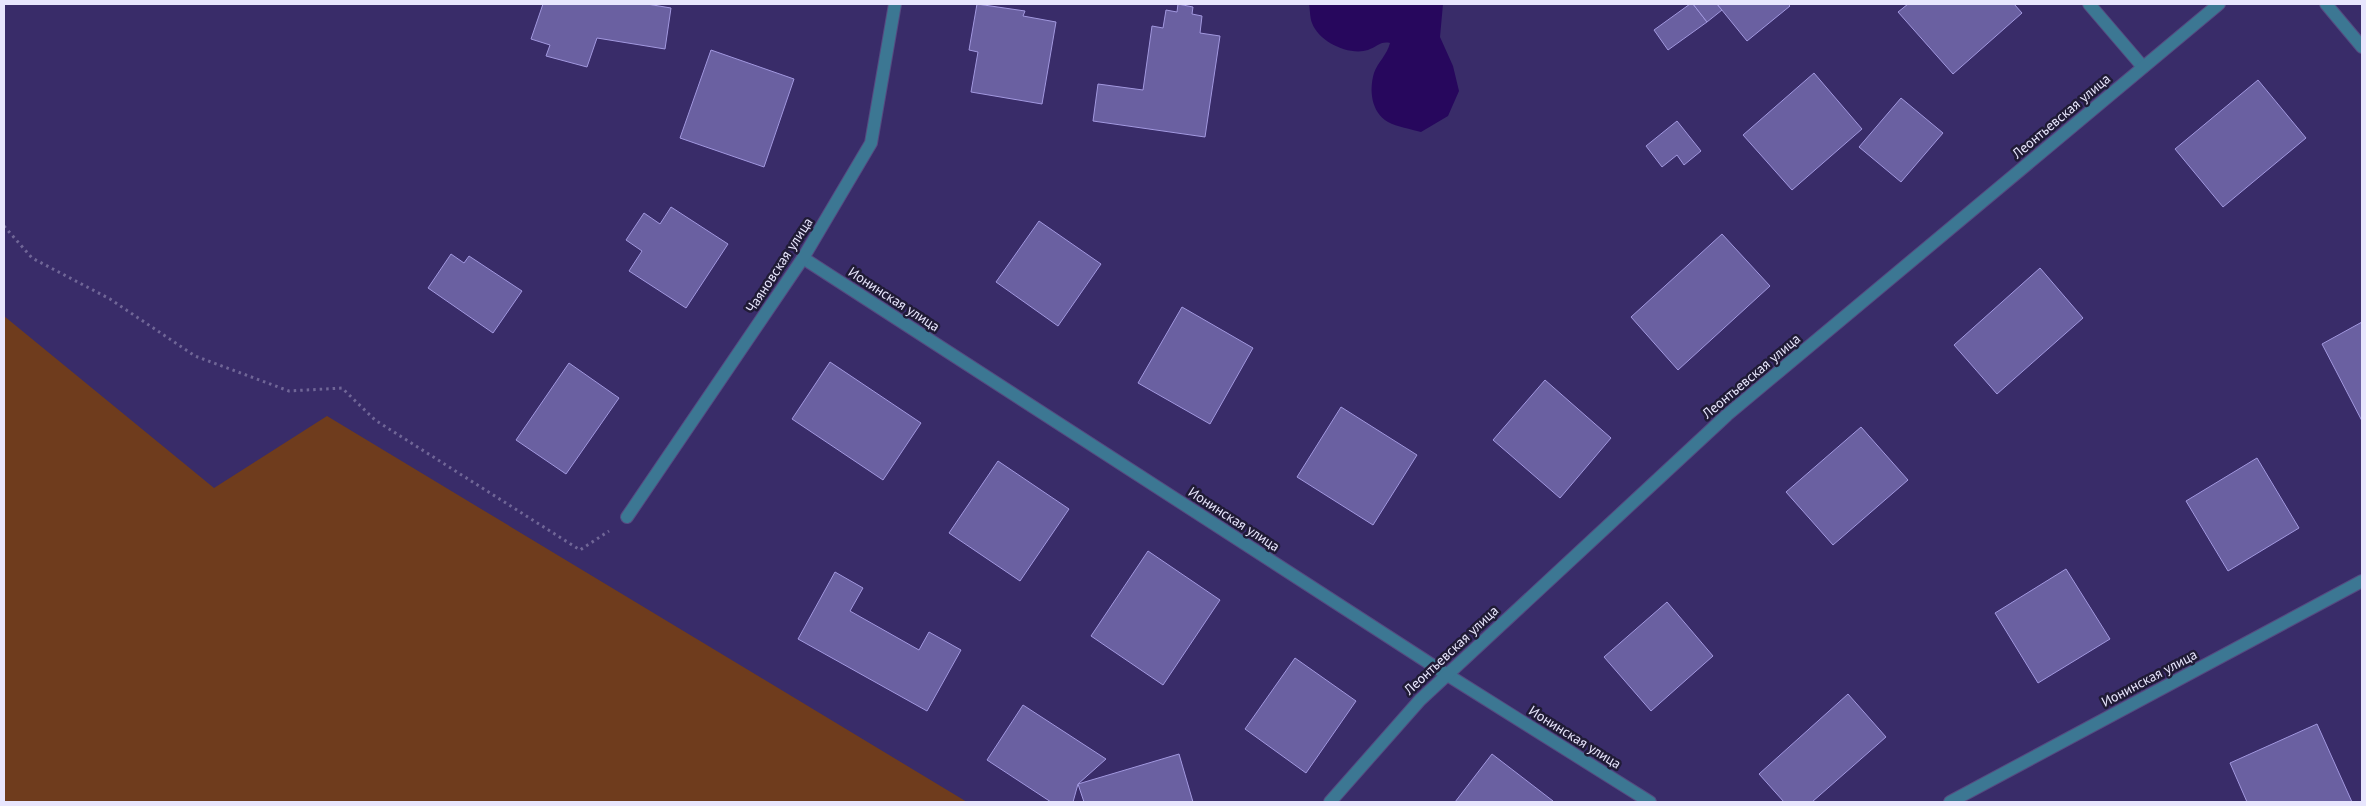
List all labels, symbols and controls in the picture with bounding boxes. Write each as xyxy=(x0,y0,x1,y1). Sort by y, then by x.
street label: Леонтьевская улица xyxy=(2007,70,2114,163)
street label: Чаяновская улица xyxy=(741,214,817,316)
street label: Ионинская улица xyxy=(845,263,943,335)
street label: Леонтьевская улица xyxy=(1697,330,1804,423)
street label: Ионинская улица xyxy=(1185,483,1283,555)
street label: Леонтьевская улица xyxy=(1399,602,1502,699)
street label: Ионинская улица xyxy=(2098,645,2200,711)
street label: Ионинская улица xyxy=(1525,701,1625,773)

